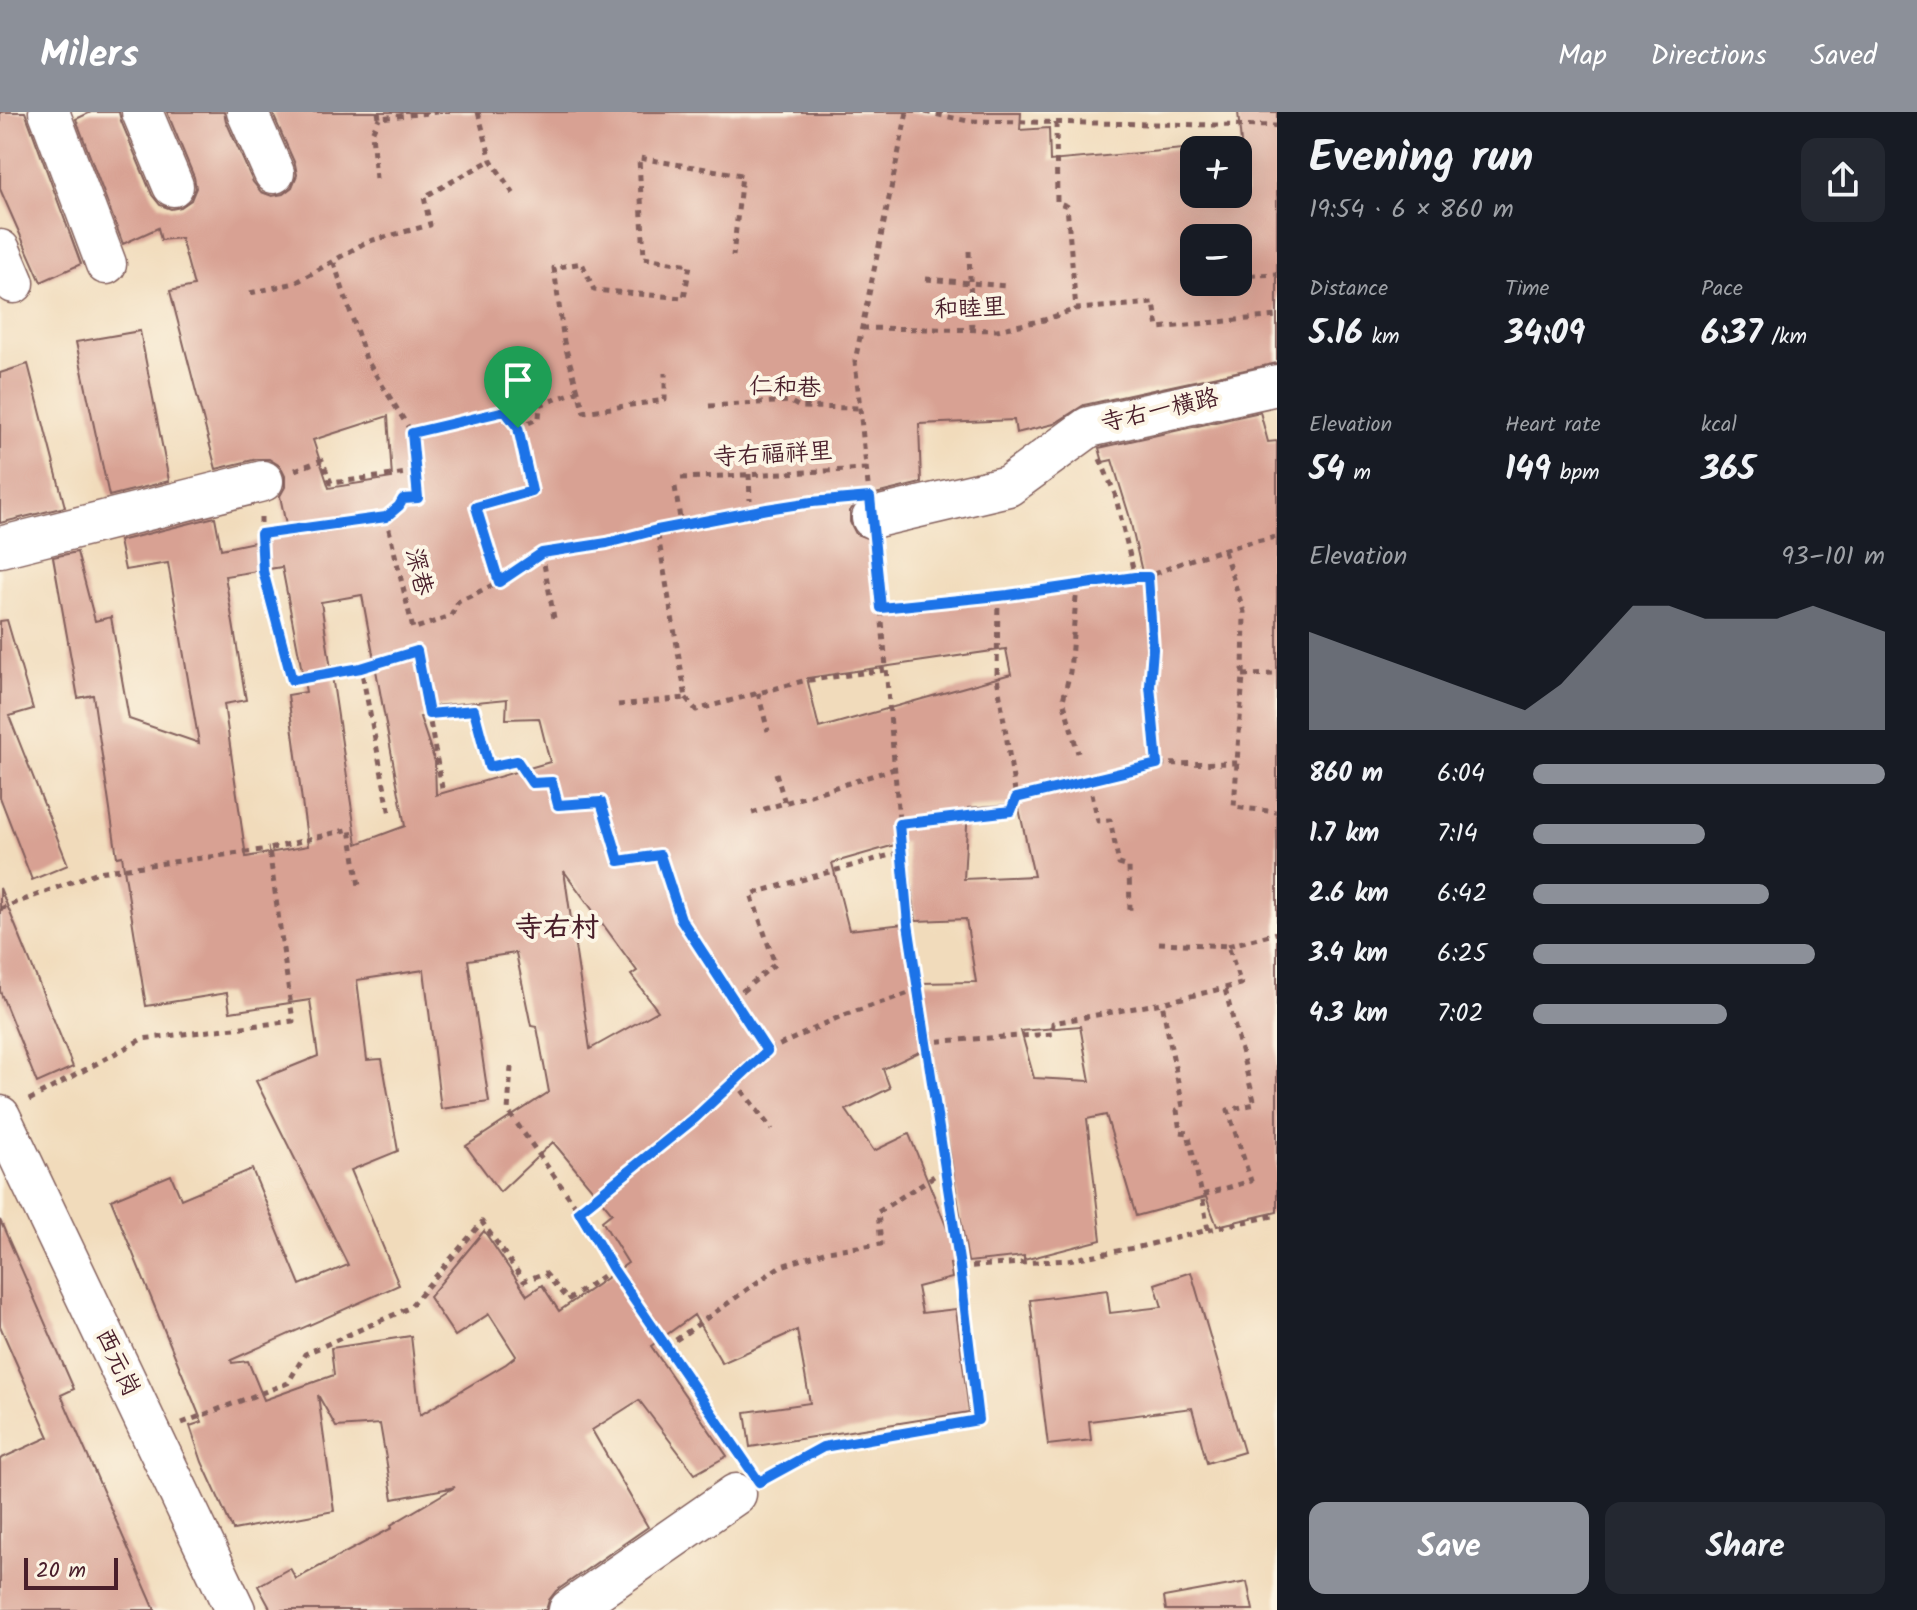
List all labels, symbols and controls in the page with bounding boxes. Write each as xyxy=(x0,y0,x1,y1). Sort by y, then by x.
text: Milers xyxy=(40,26,139,86)
text: Map xyxy=(1558,34,1607,79)
text: Directions xyxy=(1651,34,1767,79)
text: Saved xyxy=(1811,34,1877,79)
text: Evening run xyxy=(1309,124,1533,194)
map controls xyxy=(1180,136,1252,296)
button: + xyxy=(1180,136,1252,208)
button: share xyxy=(1801,138,1885,222)
text: 19:54 · 6 × 860 m xyxy=(1309,189,1514,231)
button: − xyxy=(1180,224,1252,296)
text: Distance xyxy=(1309,272,1388,307)
text: Time xyxy=(1505,272,1549,307)
text: Pace xyxy=(1701,272,1743,307)
street label: 和睦里 xyxy=(933,288,1007,330)
text: 5.16 xyxy=(1309,307,1363,361)
text: 34:09 xyxy=(1505,307,1585,361)
text: 6:37 xyxy=(1701,307,1762,361)
text: km xyxy=(1363,320,1400,355)
text: /km xyxy=(1762,320,1807,355)
pin xyxy=(484,346,552,428)
icon: arrive xyxy=(496,358,540,402)
street label: 仁和巷 xyxy=(748,367,822,409)
street label: 寺右一横路 xyxy=(1097,379,1223,443)
text: Elevation xyxy=(1309,408,1392,443)
text: Heart rate xyxy=(1505,408,1601,443)
text: kcal xyxy=(1701,408,1737,443)
street label: 寺右福祥里 xyxy=(712,432,834,478)
text: 54 xyxy=(1309,443,1345,497)
text: 149 xyxy=(1505,443,1551,497)
text: 365 xyxy=(1701,443,1755,497)
text: m xyxy=(1345,456,1371,491)
text: bpm xyxy=(1551,456,1599,491)
text: Elevation xyxy=(1309,536,1407,578)
text: 93–101 m xyxy=(1781,536,1885,578)
street label: 深巷 xyxy=(393,544,443,600)
text: 860 m xyxy=(1309,753,1383,795)
text: 6:04 xyxy=(1437,753,1485,795)
text: 1.7 km xyxy=(1309,813,1379,855)
text: 7:14 xyxy=(1437,813,1478,855)
text: 2.6 km xyxy=(1309,873,1389,915)
text: 6:42 xyxy=(1437,873,1487,915)
district label: 寺右村 xyxy=(515,906,599,951)
text: 3.4 km xyxy=(1309,933,1388,975)
text: 6:25 xyxy=(1437,933,1487,975)
text: 4.3 km xyxy=(1309,993,1388,1035)
text: 7:02 xyxy=(1437,993,1484,1035)
street label: 西元岗 xyxy=(84,1322,150,1404)
button: Save xyxy=(1309,1502,1589,1594)
button: Share xyxy=(1605,1502,1885,1594)
scale bar xyxy=(24,1554,118,1590)
text: 20 m xyxy=(36,1554,86,1589)

